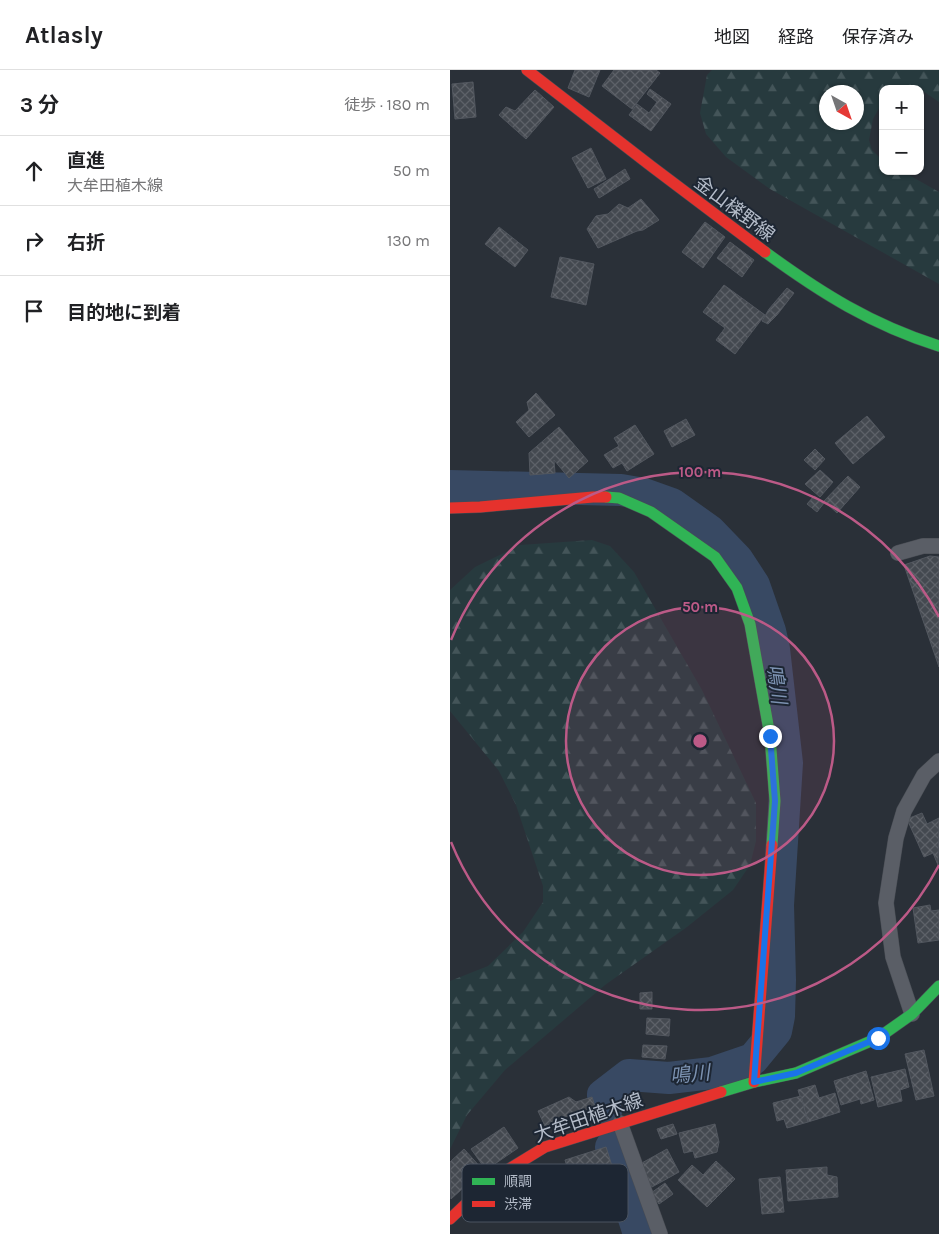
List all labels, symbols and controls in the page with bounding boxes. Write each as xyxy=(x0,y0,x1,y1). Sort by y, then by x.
text: Atlasly xyxy=(25,21,103,49)
text: 地図 xyxy=(714,26,750,48)
text: 経路 xyxy=(778,26,814,48)
text: 保存済み xyxy=(842,26,914,48)
north arrow xyxy=(819,85,864,130)
map controls xyxy=(879,85,924,175)
button: + xyxy=(879,85,924,130)
text: 3 分 xyxy=(20,93,59,117)
text: 徒歩 · 180 m xyxy=(344,95,430,114)
button: − xyxy=(879,130,924,175)
text: 直進 xyxy=(67,150,105,172)
icon: ahead xyxy=(20,157,48,185)
text: 50 m xyxy=(393,161,430,180)
street label: 金山檪野線 xyxy=(690,171,779,246)
text: 大牟田植木線 xyxy=(67,176,163,195)
icon: right xyxy=(20,227,48,255)
text: 130 m xyxy=(387,231,430,250)
text: 右折 xyxy=(67,232,105,254)
icon: arrive xyxy=(20,297,48,325)
text: 目的地に到着 xyxy=(67,302,181,324)
text: 100 m xyxy=(679,463,721,481)
text: 50 m xyxy=(682,598,718,616)
water label: 鳴川 xyxy=(762,663,791,707)
route end xyxy=(759,725,782,748)
centre of rings xyxy=(691,732,709,750)
route start xyxy=(867,1027,890,1050)
water label: 鳴川 xyxy=(669,1061,713,1088)
street label: 大牟田植木線 xyxy=(531,1089,646,1147)
legend xyxy=(462,1164,628,1222)
text: 順調 xyxy=(504,1173,532,1190)
text: 渋滞 xyxy=(504,1196,532,1213)

